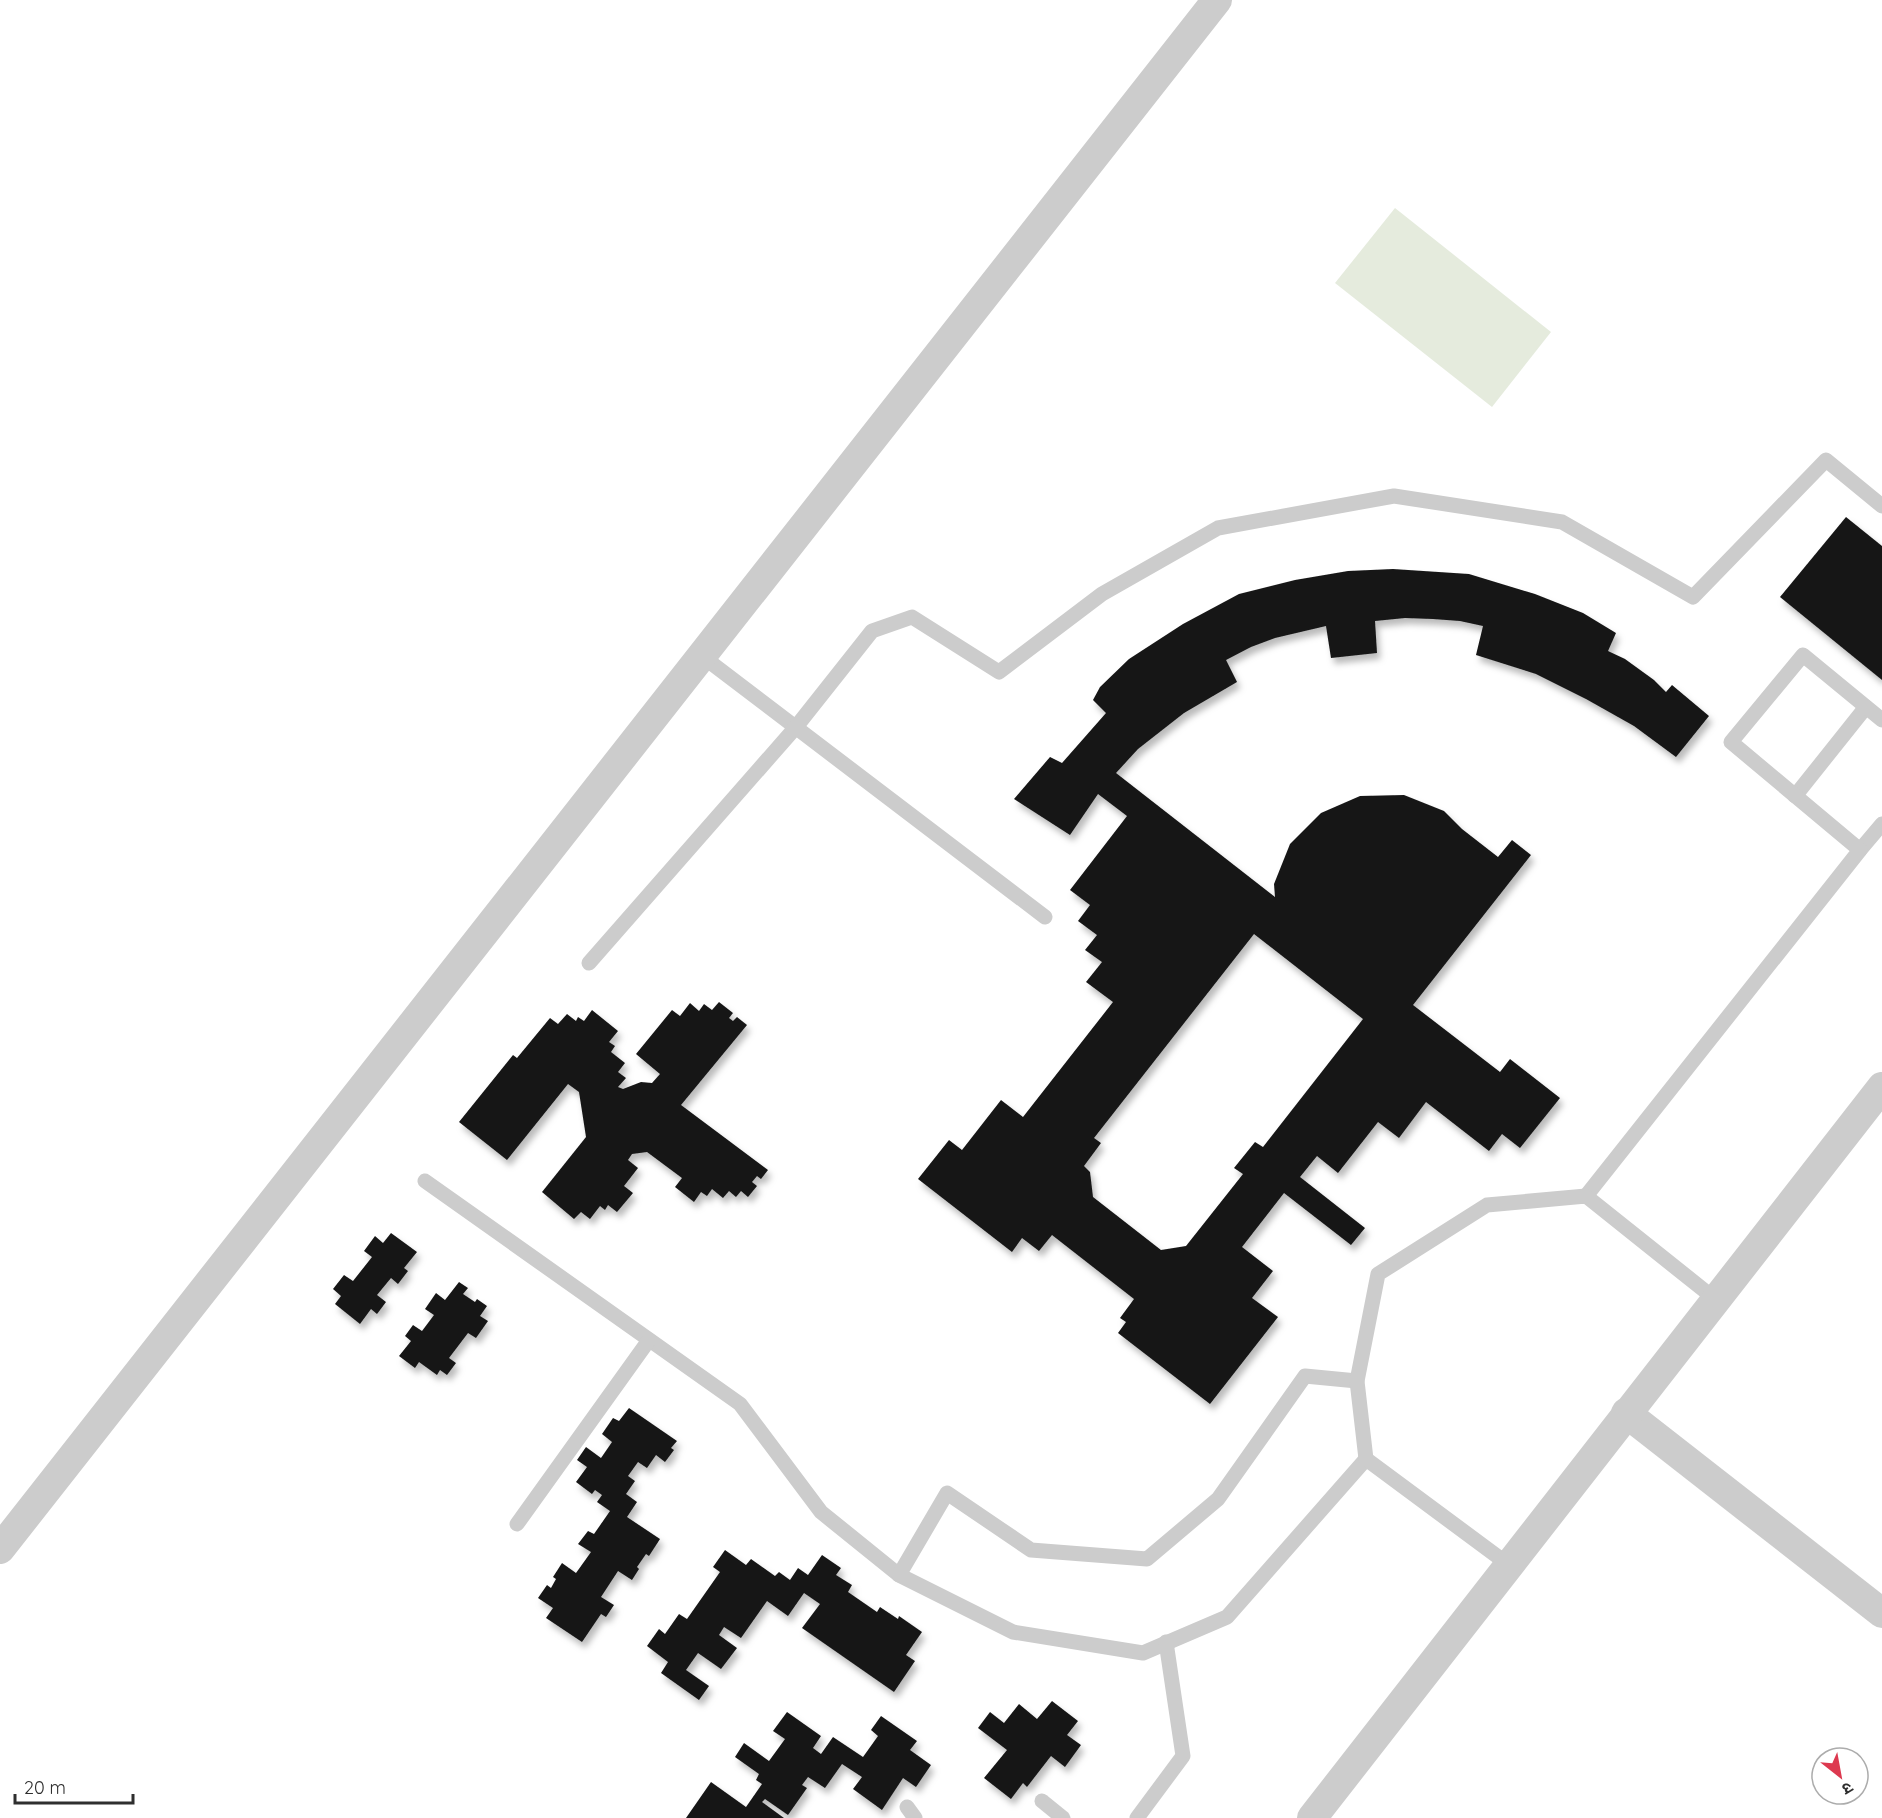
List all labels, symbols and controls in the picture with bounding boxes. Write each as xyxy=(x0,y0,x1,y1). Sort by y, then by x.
north arrow xyxy=(1810,1746,1870,1806)
scale bar xyxy=(15,1767,134,1805)
text: 20 m xyxy=(24,1776,66,1799)
text: उ xyxy=(1838,1778,1857,1800)

